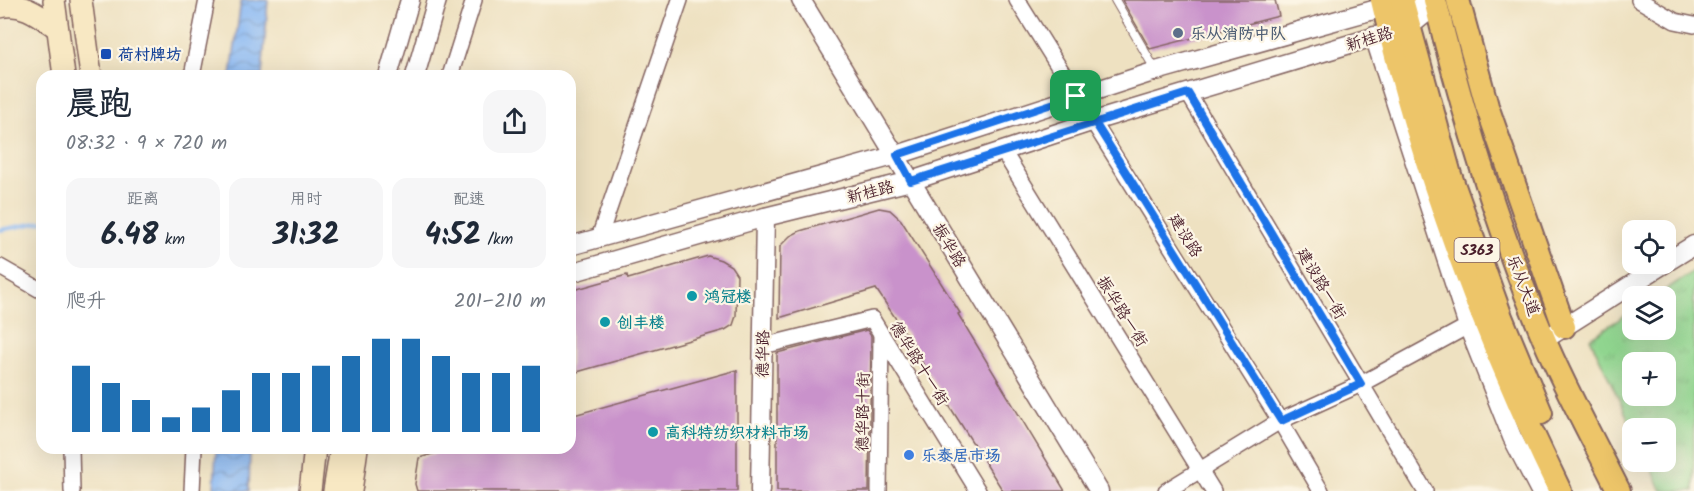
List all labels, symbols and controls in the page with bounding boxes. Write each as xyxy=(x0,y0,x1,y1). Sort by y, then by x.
street label: 新桂路 xyxy=(1343,20,1396,58)
place label: 乐从消防中队 xyxy=(1190,22,1286,47)
marker: 乐从消防中队 xyxy=(1171,26,1185,40)
place label: 荷村牌坊 xyxy=(118,43,182,68)
marker: 荷村牌坊 xyxy=(99,47,113,61)
pin xyxy=(1050,70,1101,121)
text: 晨跑 xyxy=(66,79,132,132)
icon: arrive xyxy=(1059,79,1092,112)
button: share xyxy=(483,90,546,153)
text: 08:32 · 9 × 720 m xyxy=(66,128,227,160)
street label: 新桂路 xyxy=(844,175,897,210)
text: 距离 xyxy=(127,187,159,212)
text: 用时 xyxy=(290,187,322,212)
text: 配速 xyxy=(453,187,485,212)
street label: 建设路 xyxy=(1161,209,1208,263)
text: 6.48 xyxy=(101,212,158,260)
text: 31:32 xyxy=(273,212,339,260)
text: 4:52 xyxy=(425,212,481,260)
street label: 振华路 xyxy=(926,219,972,273)
map controls xyxy=(1622,220,1676,472)
button: locate xyxy=(1622,220,1676,274)
text: km xyxy=(158,227,185,252)
text: /km xyxy=(481,227,513,252)
road number: S363 xyxy=(1454,238,1500,262)
street label: 建设路一街 xyxy=(1289,243,1352,325)
street label: 乐从大道 xyxy=(1499,251,1546,320)
street label: 振华路一街 xyxy=(1090,271,1154,352)
place label: 鸿冠楼 xyxy=(704,285,752,310)
text: 爬升 xyxy=(66,286,106,318)
text: 201–210 m xyxy=(454,286,546,318)
button: layers xyxy=(1622,286,1676,340)
marker: 鸿冠楼 xyxy=(685,289,699,303)
place label: 创丰楼 xyxy=(617,311,665,336)
marker: 创丰楼 xyxy=(598,315,612,329)
street label: 德华路十一街 xyxy=(883,316,955,411)
street label: 德华路 xyxy=(751,330,776,378)
button: + xyxy=(1622,352,1676,406)
street label: 德华路十街 xyxy=(850,372,877,452)
button: − xyxy=(1622,418,1676,472)
place label: 高科特纺织材料市场 xyxy=(665,421,809,446)
marker: 高科特纺织材料市场 xyxy=(646,425,660,439)
place label: 乐泰居市场 xyxy=(921,444,1001,469)
marker: 乐泰居市场 xyxy=(902,448,916,462)

